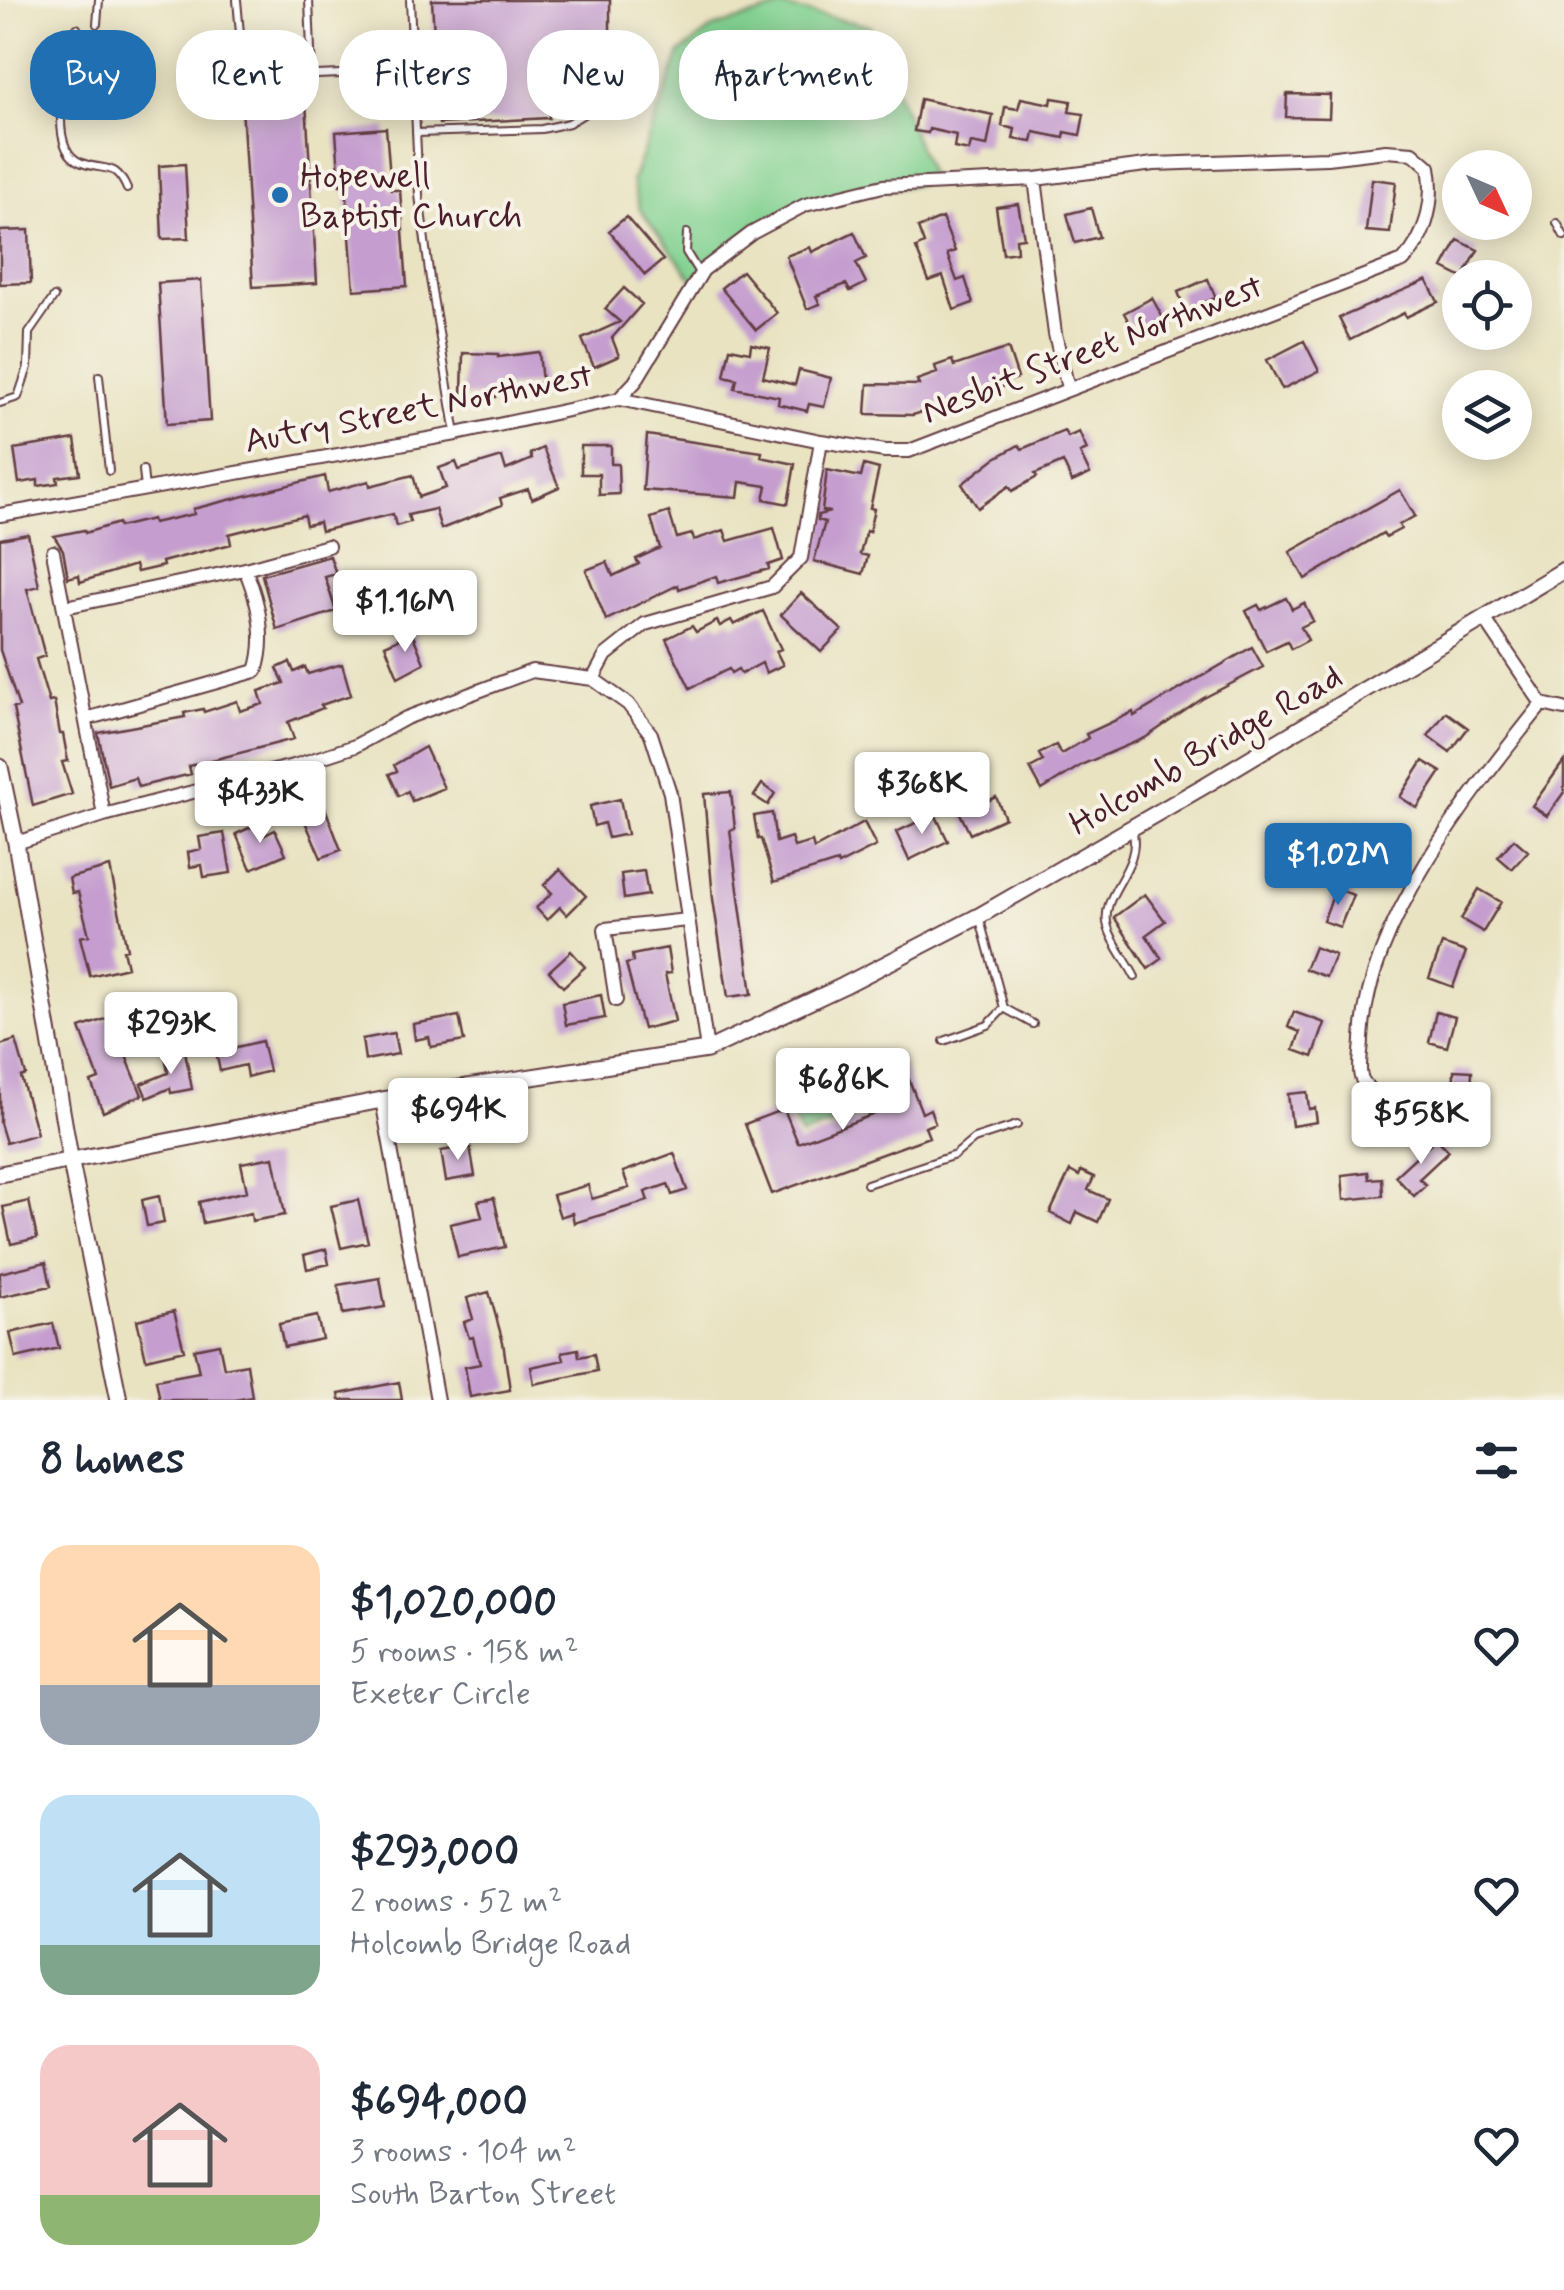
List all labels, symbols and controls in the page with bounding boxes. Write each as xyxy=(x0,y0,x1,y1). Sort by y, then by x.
chip: Buy xyxy=(30,30,156,120)
chip: Rent xyxy=(176,30,319,120)
chip: Filters xyxy=(339,30,507,120)
chip: New xyxy=(527,30,659,120)
chip: Apartment xyxy=(679,30,908,120)
north arrow xyxy=(1442,150,1532,240)
map controls xyxy=(1442,150,1532,460)
place label: Hopewell Baptist Church xyxy=(300,154,522,240)
marker: Hopewell Baptist Church xyxy=(269,184,291,206)
button: locate xyxy=(1442,260,1532,350)
street label: Nesbit Street Northwest xyxy=(916,264,1269,436)
street label: Autry Street Northwest xyxy=(241,353,596,465)
button: layers xyxy=(1442,370,1532,460)
pin: $1.16M xyxy=(324,570,486,655)
text: $1.16M xyxy=(355,581,455,623)
street label: Holcomb Bridge Road xyxy=(1061,654,1352,850)
pin: $368K xyxy=(852,752,992,837)
pin: $433K xyxy=(190,761,330,846)
text: $368K xyxy=(877,763,967,805)
text: $433K xyxy=(217,772,303,814)
pin: $1.02M xyxy=(1257,823,1419,908)
text: $1.02M xyxy=(1287,834,1389,876)
pin: $293K xyxy=(101,992,241,1077)
text: $293K xyxy=(126,1003,216,1045)
pin: $686K xyxy=(773,1048,913,1133)
text: $686K xyxy=(798,1059,888,1101)
pin: $694K xyxy=(388,1078,528,1163)
pin: $558K xyxy=(1351,1082,1491,1167)
text: $694K xyxy=(410,1089,506,1131)
text: $558K xyxy=(1374,1093,1468,1135)
text: 8 homes xyxy=(40,1433,185,1488)
icon: filters xyxy=(1469,1433,1524,1488)
text: $1,020,000 xyxy=(350,1576,557,1631)
icon: home xyxy=(120,1585,240,1705)
icon: heart xyxy=(1469,1618,1524,1673)
text: 5 rooms · 158 m² xyxy=(350,1631,578,1673)
text: Exeter Circle xyxy=(350,1673,531,1715)
text: $293,000 xyxy=(350,1826,519,1881)
icon: home xyxy=(120,1835,240,1955)
icon: heart xyxy=(1469,1868,1524,1923)
text: 2 rooms · 52 m² xyxy=(350,1881,562,1923)
text: Holcomb Bridge Road xyxy=(350,1923,631,1965)
text: $694,000 xyxy=(350,2076,528,2131)
icon: home xyxy=(120,2085,240,2205)
icon: heart xyxy=(1469,2118,1524,2173)
text: 3 rooms · 104 m² xyxy=(350,2131,576,2173)
text: South Barton Street xyxy=(350,2173,616,2215)

